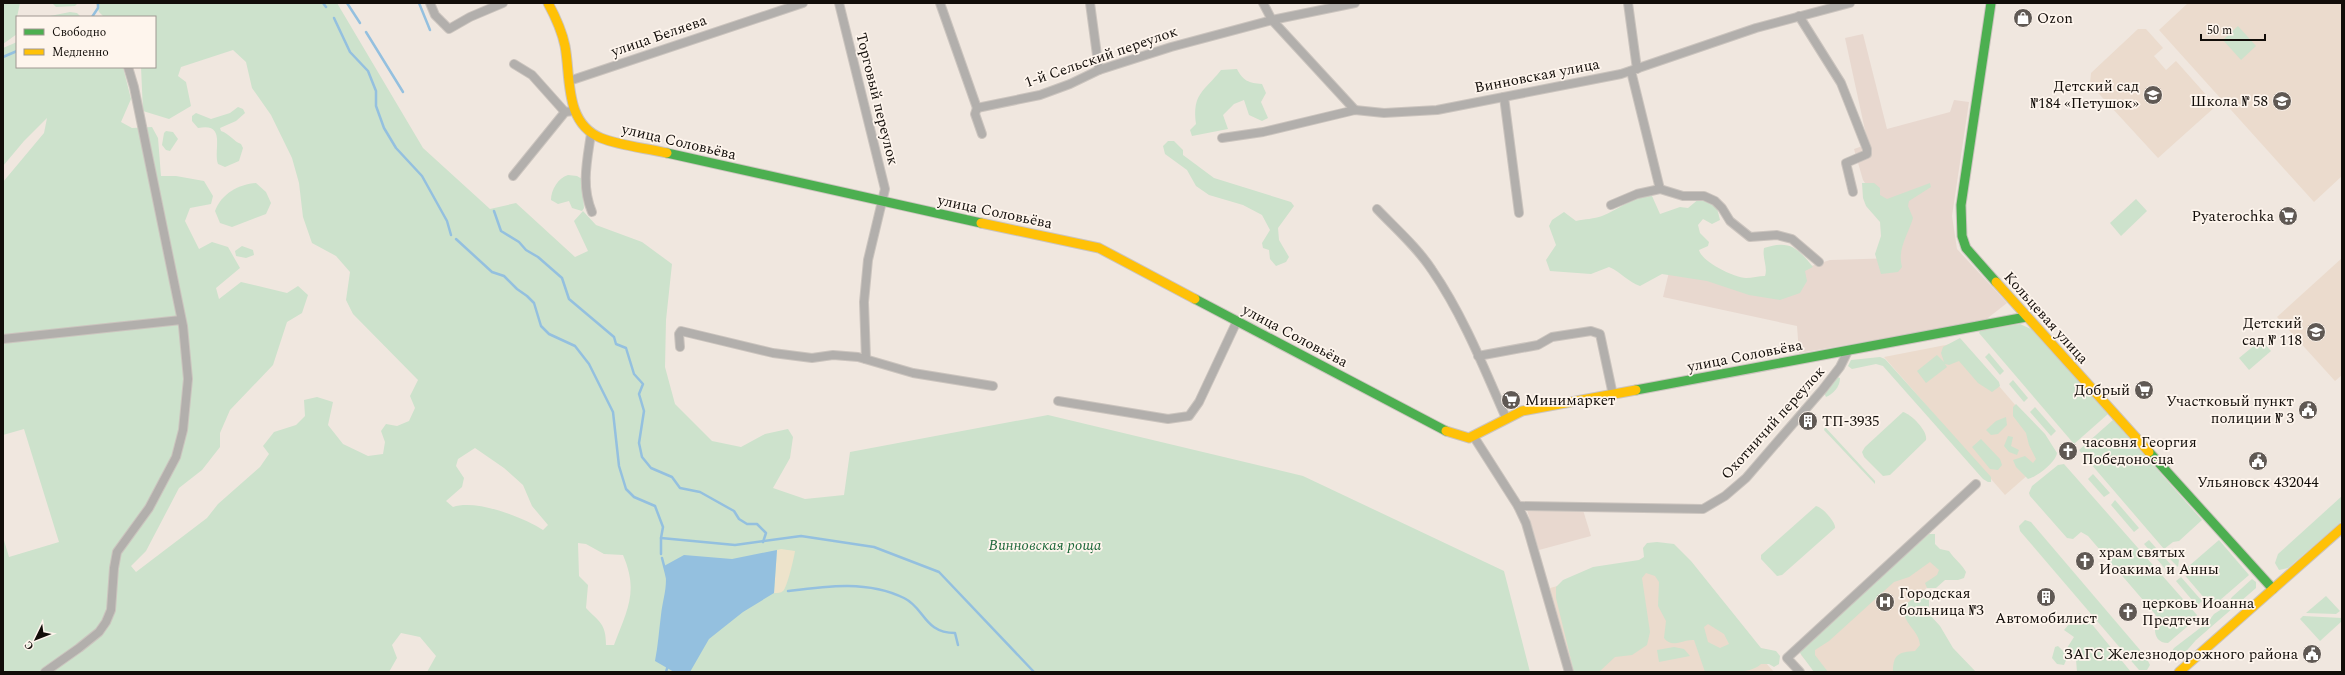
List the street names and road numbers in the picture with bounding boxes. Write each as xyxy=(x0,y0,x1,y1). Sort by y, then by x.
street label: улица Беляева xyxy=(607,9,711,63)
street label: 1-й Сельский переулок xyxy=(1021,20,1181,94)
street label: Торговый переулок xyxy=(849,30,905,168)
street label: Винновская улица xyxy=(1472,52,1602,99)
street label: улица Соловьёва xyxy=(618,117,739,166)
street label: улица Соловьёва xyxy=(934,188,1055,236)
street label: Кольцевая улица xyxy=(1998,267,2094,370)
street label: улица Соловьёва xyxy=(1237,298,1353,374)
street label: улица Соловьёва xyxy=(1684,333,1805,379)
street label: Охотничий переулок xyxy=(1716,361,1830,485)

